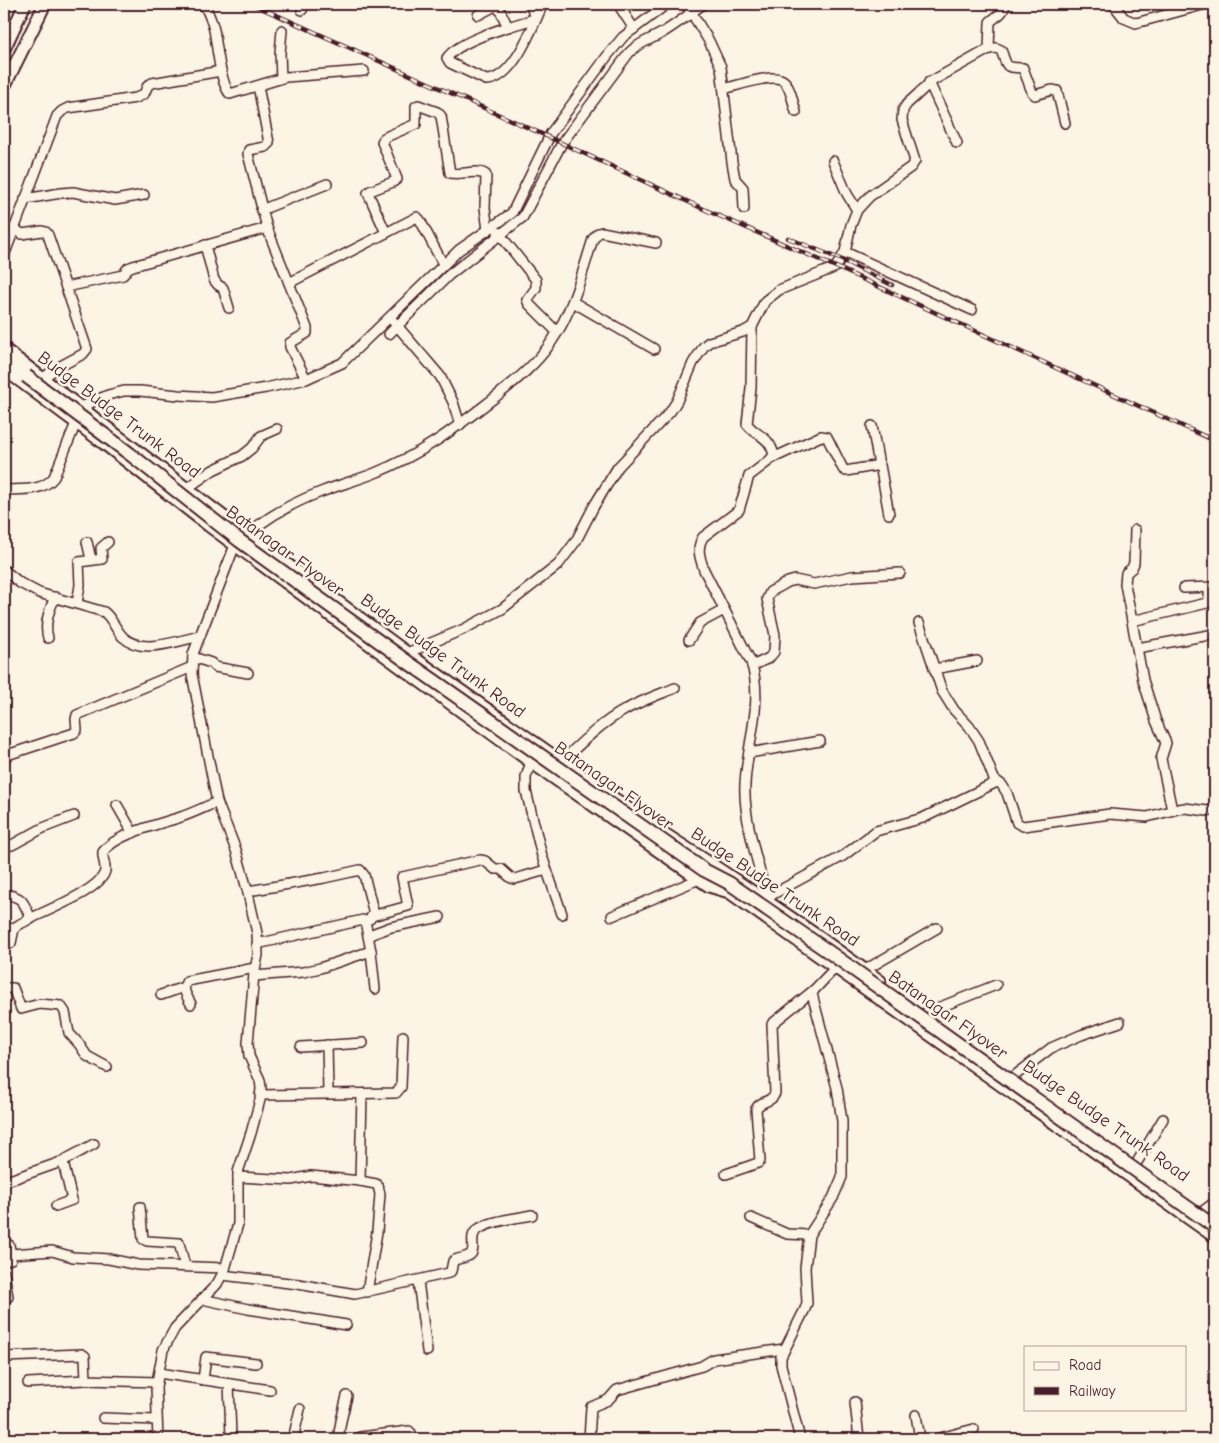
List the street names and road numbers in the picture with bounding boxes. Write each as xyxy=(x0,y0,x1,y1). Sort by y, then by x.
street label: Budge Budge Trunk Road xyxy=(34,347,204,483)
street label: Batanagar Flyover xyxy=(222,501,349,601)
street label: Budge Budge Trunk Road xyxy=(357,589,529,723)
street label: Batanagar Flyover xyxy=(550,737,678,835)
street label: Budge Budge Trunk Road xyxy=(687,823,863,951)
street label: Batanagar Flyover xyxy=(884,966,1012,1064)
street label: Budge Budge Trunk Road xyxy=(1019,1056,1193,1186)

